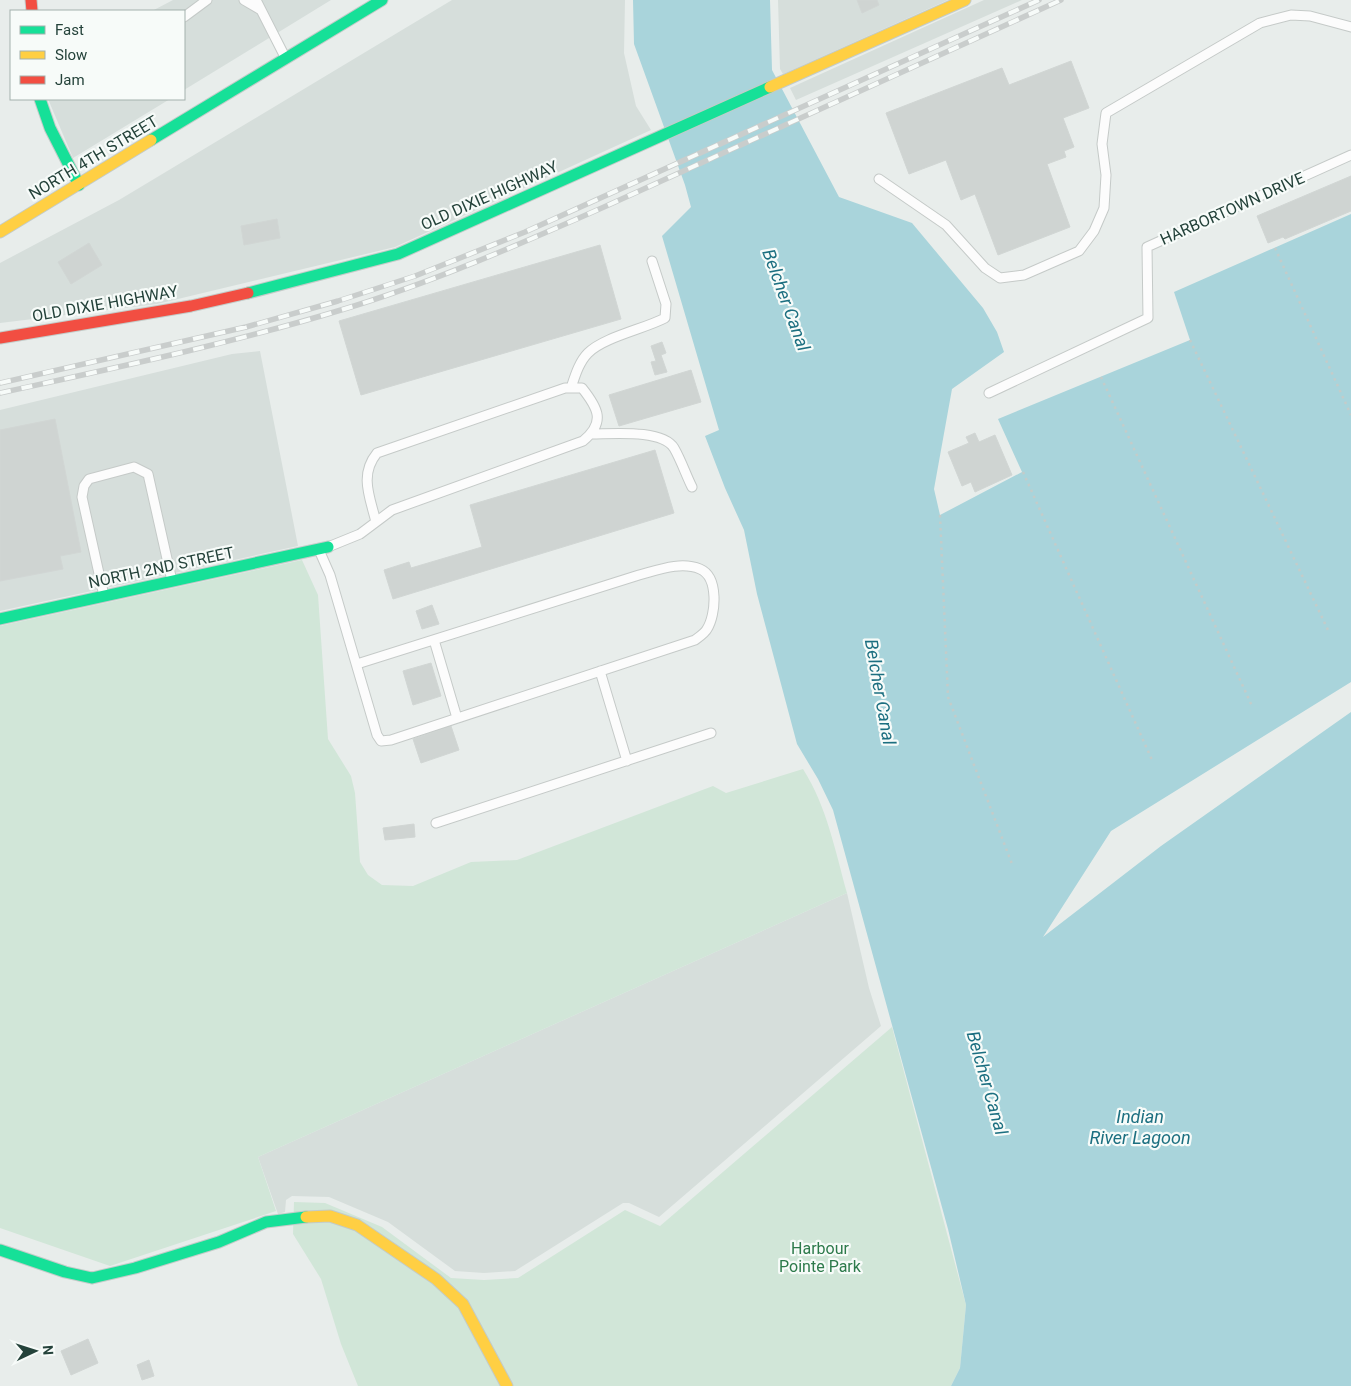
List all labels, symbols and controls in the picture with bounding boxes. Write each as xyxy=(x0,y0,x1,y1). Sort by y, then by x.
legend xyxy=(10,10,185,100)
text: Fast xyxy=(55,21,84,39)
text: Slow xyxy=(55,46,87,64)
text: Jam xyxy=(55,71,85,89)
street label: NORTH 4TH STREET xyxy=(25,111,162,204)
street label: OLD DIXIE HIGHWAY xyxy=(418,157,561,234)
street label: HARBORTOWN DRIVE xyxy=(1157,168,1307,249)
water label: Belcher Canal xyxy=(758,246,815,354)
street label: OLD DIXIE HIGHWAY xyxy=(31,281,180,326)
street label: NORTH 2ND STREET xyxy=(87,543,236,592)
water label: Belcher Canal xyxy=(861,637,900,747)
water label: Belcher Canal xyxy=(963,1029,1013,1138)
water label: Indian River Lagoon xyxy=(1089,1106,1191,1148)
park label: Harbour Pointe Park xyxy=(779,1239,862,1276)
north arrow xyxy=(10,1326,60,1376)
text: N xyxy=(40,1345,56,1356)

